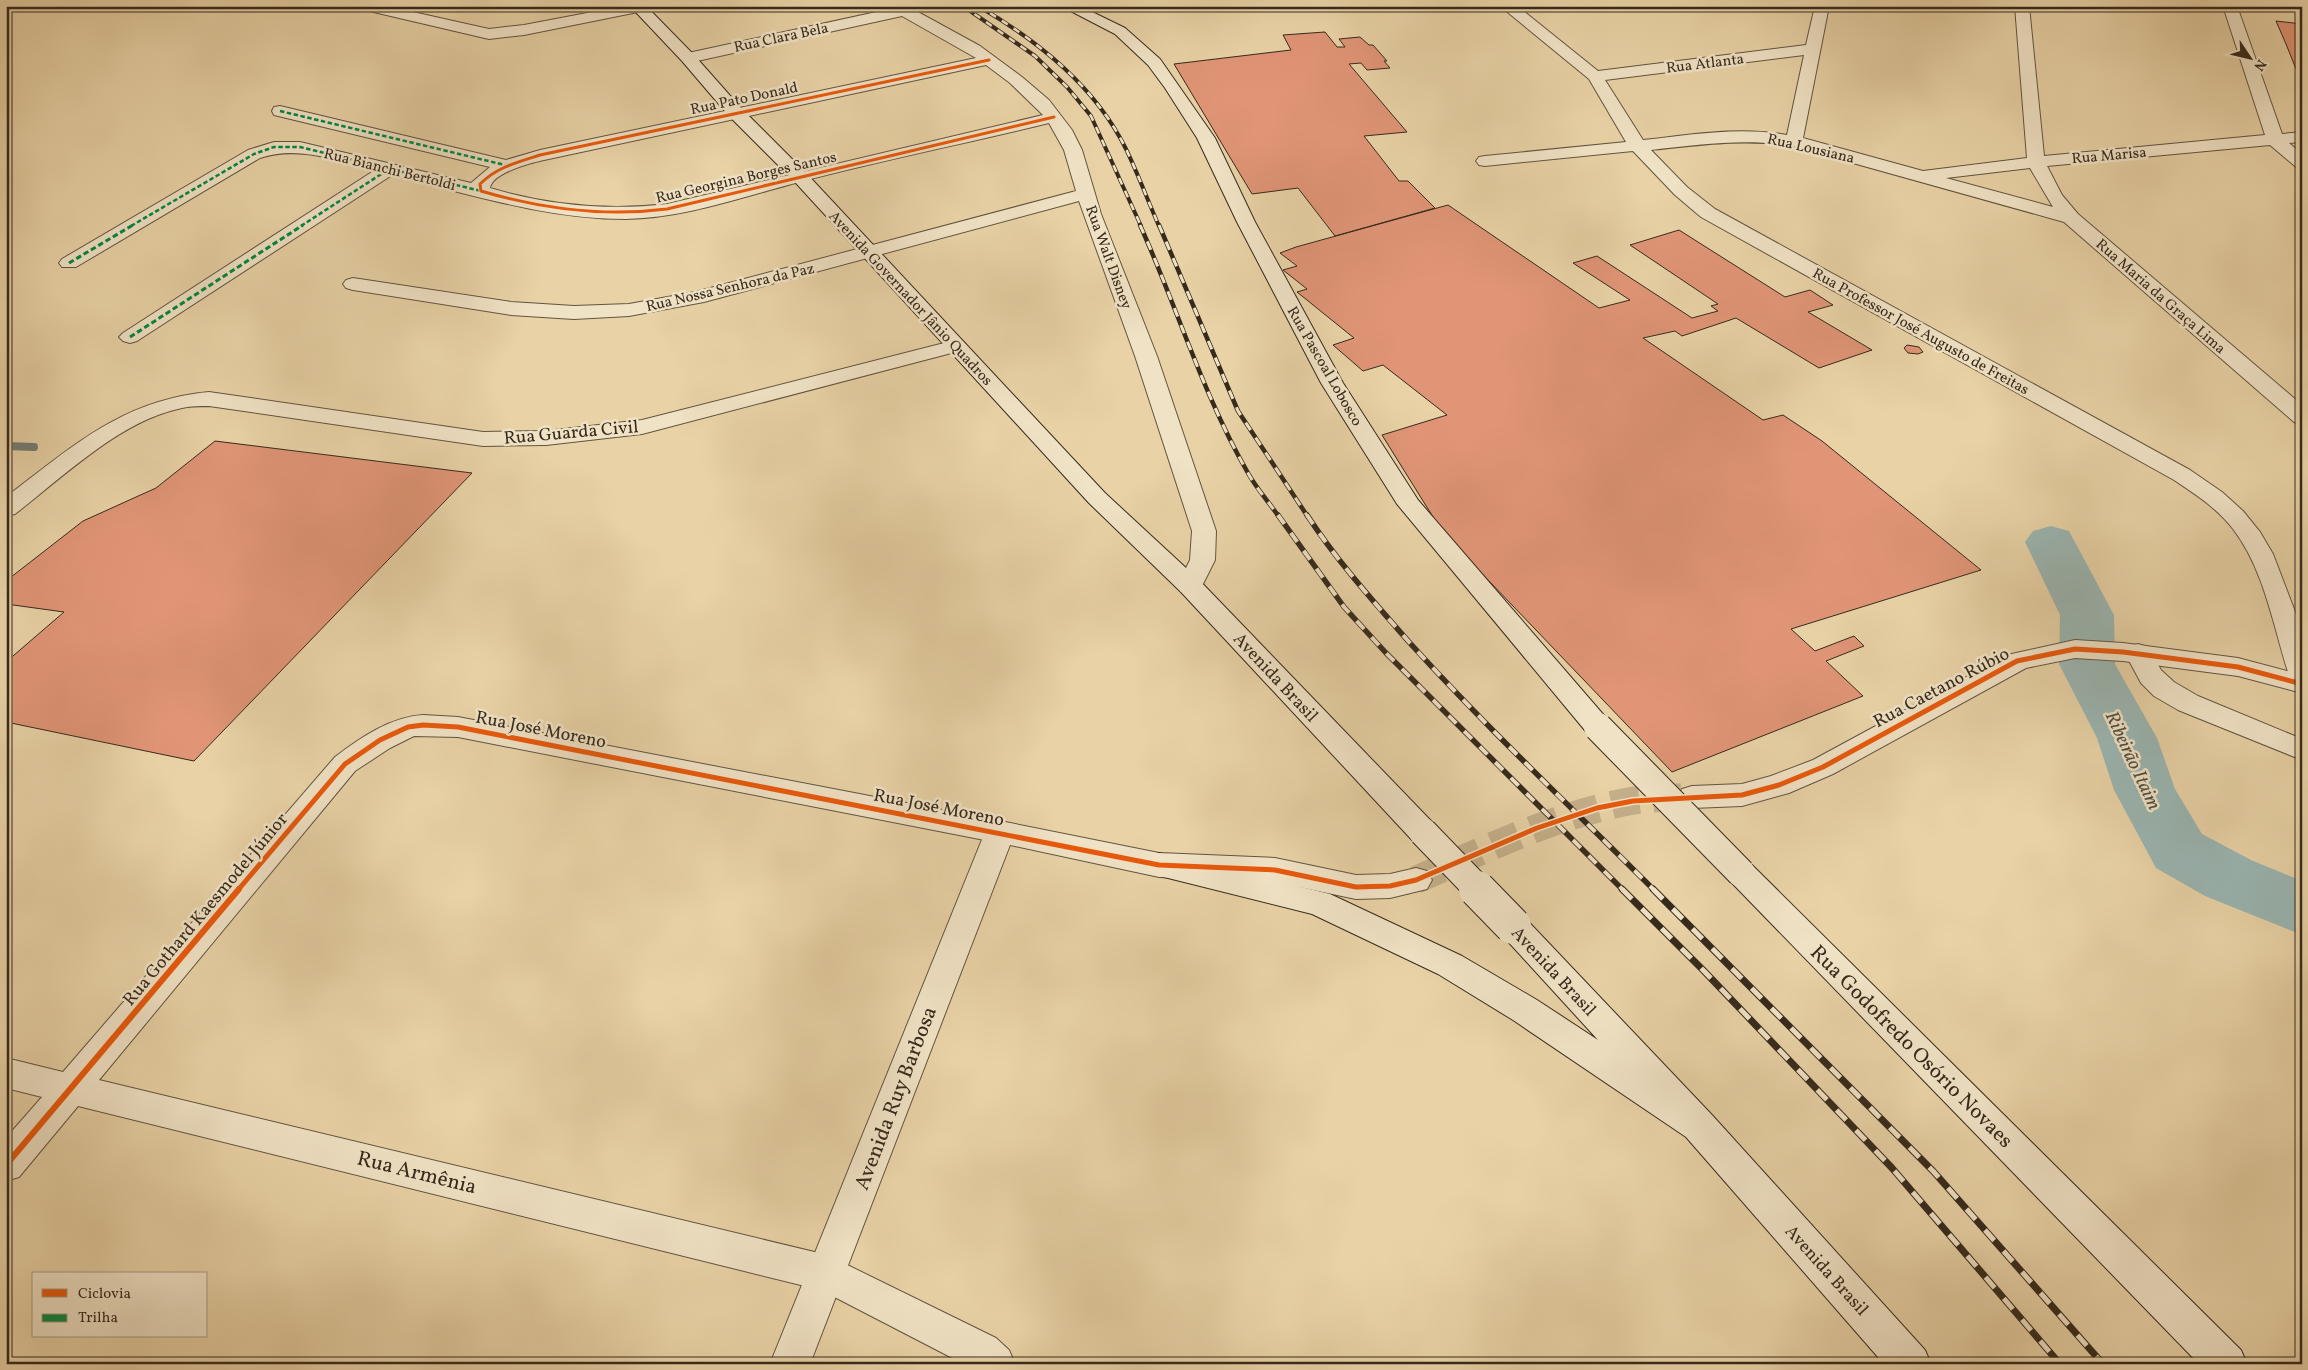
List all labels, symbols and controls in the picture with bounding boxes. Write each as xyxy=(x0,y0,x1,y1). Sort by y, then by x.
street label: Rua Clara Bela xyxy=(732,18,830,59)
north arrow xyxy=(2226,32,2276,82)
street label: Rua Atlanta xyxy=(1665,49,1745,80)
text: N xyxy=(2249,55,2270,74)
street label: Rua Pato Donald xyxy=(689,78,800,121)
street label: Rua Lousiana xyxy=(1765,129,1856,170)
street label: Rua Marisa xyxy=(2071,143,2148,170)
street label: Rua Bianchi Bertoldi xyxy=(321,144,458,197)
street label: Rua Georgina Borges Santos xyxy=(654,147,839,210)
street label: Rua Walt Disney xyxy=(1079,203,1136,312)
street label: Avenida Governador Jânio Quadros xyxy=(823,207,997,391)
street label: Rua Maria da Graça Lima xyxy=(2090,235,2230,360)
street label: Rua Nossa Senhora da Paz xyxy=(644,259,817,318)
street label: Rua Professor José Augusto de Freitas xyxy=(1808,264,2032,401)
street label: Rua Pascoal Lobosco xyxy=(1281,303,1367,430)
street label: Rua Guarda Civil xyxy=(503,415,639,452)
street label: Avenida Brasil xyxy=(1227,628,1323,728)
street label: Rua Caetano Rúbio xyxy=(1869,642,2014,735)
street label: Rua José Moreno xyxy=(473,706,608,755)
water label: Ribeirão Itaim xyxy=(2098,707,2166,815)
street label: Rua José Moreno xyxy=(871,784,1006,833)
street label: Rua Gothard Kaesmodel Júnior xyxy=(118,808,295,1012)
street label: Avenida Brasil xyxy=(1505,922,1601,1022)
street label: Rua Godofredo Osório Novaes xyxy=(1803,939,2019,1155)
street label: Avenida Ruy Barbosa xyxy=(848,1002,945,1195)
street label: Rua Armênia xyxy=(354,1145,479,1202)
street label: Avenida Brasil xyxy=(1778,1220,1874,1322)
legend xyxy=(32,1272,208,1338)
text: Ciclovia xyxy=(78,1284,131,1305)
text: Trilha xyxy=(78,1308,118,1329)

